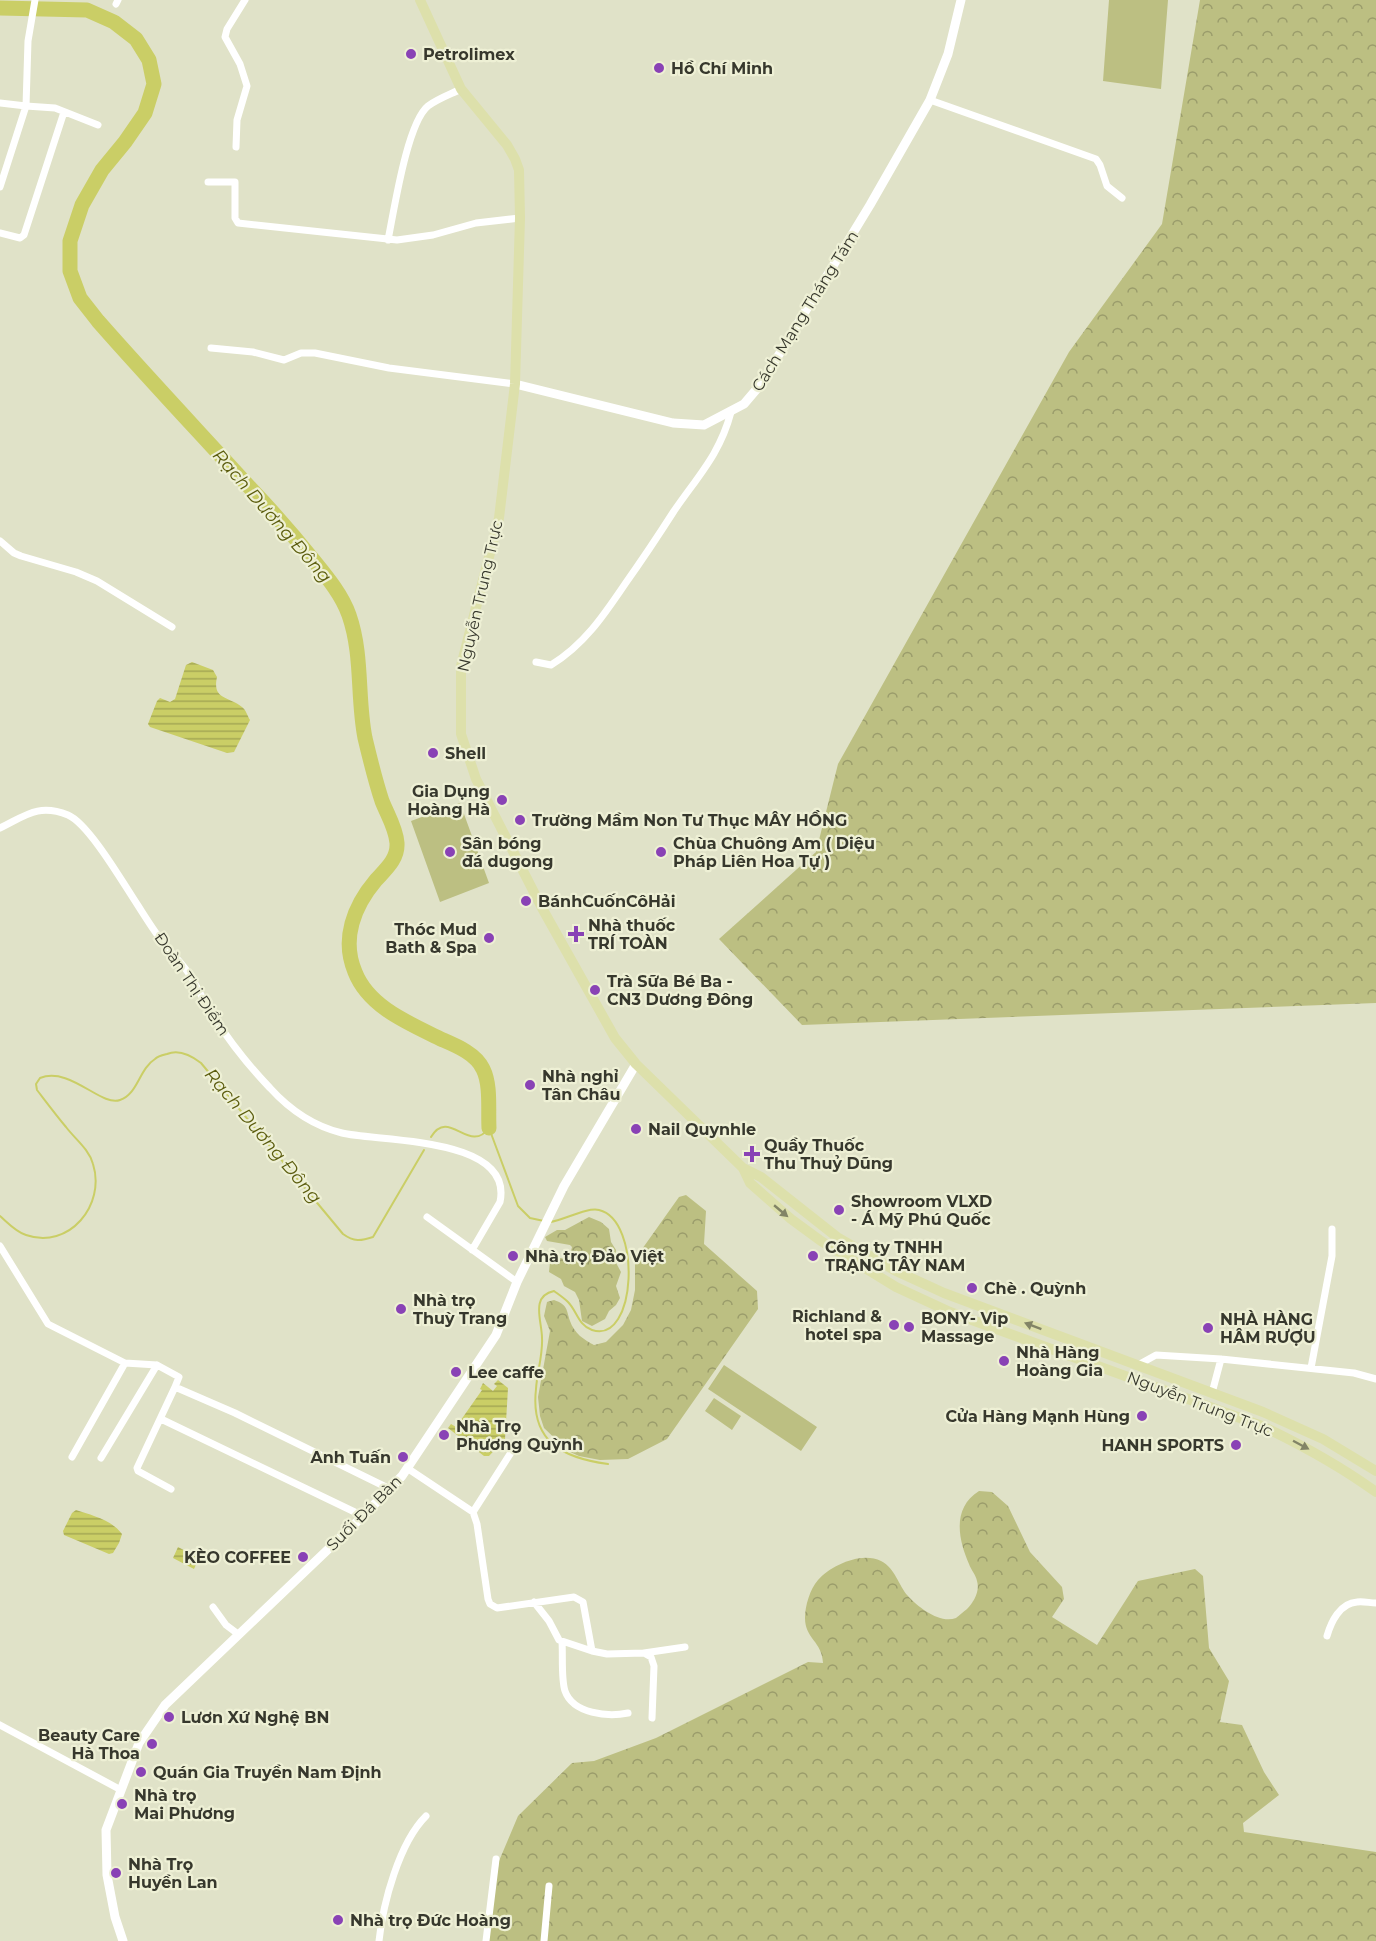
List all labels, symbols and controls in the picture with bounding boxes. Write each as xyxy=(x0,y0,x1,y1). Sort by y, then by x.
place label: Petrolimex xyxy=(423,45,515,64)
marker: Petrolimex xyxy=(404,47,418,61)
place label: Hồ Chí Minh xyxy=(671,59,773,78)
marker: Hồ Chí Minh xyxy=(652,61,666,75)
street label: Cách Mạng Tháng Tám xyxy=(748,227,862,395)
water label: Rạch Dương Đông xyxy=(208,445,336,587)
street label: Nguyễn Trung Trực xyxy=(453,518,507,674)
place label: Shell xyxy=(445,744,486,763)
marker: Shell xyxy=(426,746,440,760)
place label: Gia Dụng Hoàng Hà xyxy=(407,782,490,819)
marker: Gia Dụng Hoàng Hà xyxy=(495,793,509,807)
place label: Trường Mầm Non Tư Thục MÂY HỒNG xyxy=(532,810,847,830)
marker: Trường Mầm Non Tư Thục MÂY HỒNG xyxy=(513,813,527,827)
place label: Sân bóng đá dugong xyxy=(462,834,554,871)
place label: Chùa Chuông Am ( Diệu Pháp Liên Hoa Tự ) xyxy=(673,834,875,871)
marker: Sân bóng đá dugong xyxy=(443,845,457,859)
marker: Chùa Chuông Am ( Diệu Pháp Liên Hoa Tự ) xyxy=(654,845,668,859)
place label: BánhCuốnCôHải xyxy=(538,892,676,911)
marker: BánhCuốnCôHải xyxy=(519,894,533,908)
place label: Nhà thuốc TRÍ TOÀN xyxy=(588,916,676,953)
place label: Thóc Mud Bath & Spa xyxy=(385,920,477,957)
marker: Nhà thuốc TRÍ TOÀN xyxy=(569,927,583,941)
street label: Đoàn Thị Điểm xyxy=(150,929,234,1039)
marker: Thóc Mud Bath & Spa xyxy=(482,931,496,945)
place label: Trà Sữa Bé Ba - CN3 Dương Đông xyxy=(607,972,753,1009)
marker: Trà Sữa Bé Ba - CN3 Dương Đông xyxy=(588,983,602,997)
water label: Rạch Dương Đông xyxy=(200,1064,326,1208)
place label: Nhà nghỉ Tân Châu xyxy=(542,1067,620,1104)
marker: Nhà nghỉ Tân Châu xyxy=(523,1078,537,1092)
place label: Nail Quynhle xyxy=(648,1120,756,1139)
marker: Nail Quynhle xyxy=(629,1122,643,1136)
place label: Quầy Thuốc Thu Thuỷ Dũng xyxy=(764,1136,893,1173)
marker: Quầy Thuốc Thu Thuỷ Dũng xyxy=(745,1147,759,1161)
place label: Showroom VLXD - Á Mỹ Phú Quốc xyxy=(851,1192,992,1229)
marker: Showroom VLXD - Á Mỹ Phú Quốc xyxy=(832,1203,846,1217)
one-way arrow xyxy=(774,1204,789,1216)
place label: Công ty TNHH TRẠNG TÂY NAM xyxy=(825,1238,965,1275)
place label: Nhà trọ Đảo Việt xyxy=(525,1247,664,1266)
marker: Nhà trọ Đảo Việt xyxy=(506,1249,520,1263)
marker: Công ty TNHH TRẠNG TÂY NAM xyxy=(806,1249,820,1263)
place label: Chè . Quỳnh xyxy=(984,1279,1086,1298)
marker: Chè . Quỳnh xyxy=(965,1281,979,1295)
place label: Nhà trọ Thuỳ Trang xyxy=(413,1291,507,1328)
marker: Nhà trọ Thuỳ Trang xyxy=(394,1302,408,1316)
place label: Richland & hotel spa xyxy=(792,1307,882,1344)
place label: BONY- Vip Massage xyxy=(921,1309,1008,1346)
place label: NHÀ HÀNG HÂM RƯỢU xyxy=(1220,1310,1316,1347)
marker: Richland & hotel spa xyxy=(887,1318,901,1332)
marker: BONY- Vip Massage xyxy=(902,1320,916,1334)
one-way arrow xyxy=(1024,1321,1042,1330)
marker: NHÀ HÀNG HÂM RƯỢU xyxy=(1201,1321,1215,1335)
place label: Nhà Hàng Hoàng Gia xyxy=(1016,1343,1103,1380)
marker: Nhà Hàng Hoàng Gia xyxy=(997,1354,1011,1368)
place label: Lee caffe xyxy=(468,1363,544,1382)
marker: Lee caffe xyxy=(449,1365,463,1379)
street label: Nguyễn Trung Trực xyxy=(1124,1367,1276,1441)
place label: Cửa Hàng Mạnh Hùng xyxy=(945,1407,1130,1426)
marker: Cửa Hàng Mạnh Hùng xyxy=(1135,1409,1149,1423)
place label: Nhà Trọ Phương Quỳnh xyxy=(456,1417,583,1454)
marker: Nhà Trọ Phương Quỳnh xyxy=(437,1428,451,1442)
place label: HANH SPORTS xyxy=(1101,1436,1224,1455)
marker: HANH SPORTS xyxy=(1229,1438,1243,1452)
one-way arrow xyxy=(1293,1440,1310,1450)
place label: Anh Tuấn xyxy=(309,1448,391,1467)
marker: Anh Tuấn xyxy=(396,1450,410,1464)
street label: Suối Đá Bàn xyxy=(323,1472,405,1554)
place label: KÈO COFFEE xyxy=(184,1548,291,1567)
marker: KÈO COFFEE xyxy=(296,1550,310,1564)
place label: Lươn Xứ Nghệ BN xyxy=(181,1708,329,1727)
marker: Lươn Xứ Nghệ BN xyxy=(162,1710,176,1724)
place label: Beauty Care Hà Thoa xyxy=(38,1726,140,1763)
marker: Beauty Care Hà Thoa xyxy=(145,1737,159,1751)
place label: Quán Gia Truyền Nam Định xyxy=(153,1763,382,1782)
marker: Quán Gia Truyền Nam Định xyxy=(134,1765,148,1779)
place label: Nhà trọ Mai Phương xyxy=(134,1786,235,1823)
marker: Nhà trọ Mai Phương xyxy=(115,1797,129,1811)
place label: Nhà Trọ Huyền Lan xyxy=(128,1855,218,1892)
marker: Nhà Trọ Huyền Lan xyxy=(109,1866,123,1880)
place label: Nhà trọ Đức Hoàng xyxy=(350,1911,511,1930)
marker: Nhà trọ Đức Hoàng xyxy=(331,1913,345,1927)

